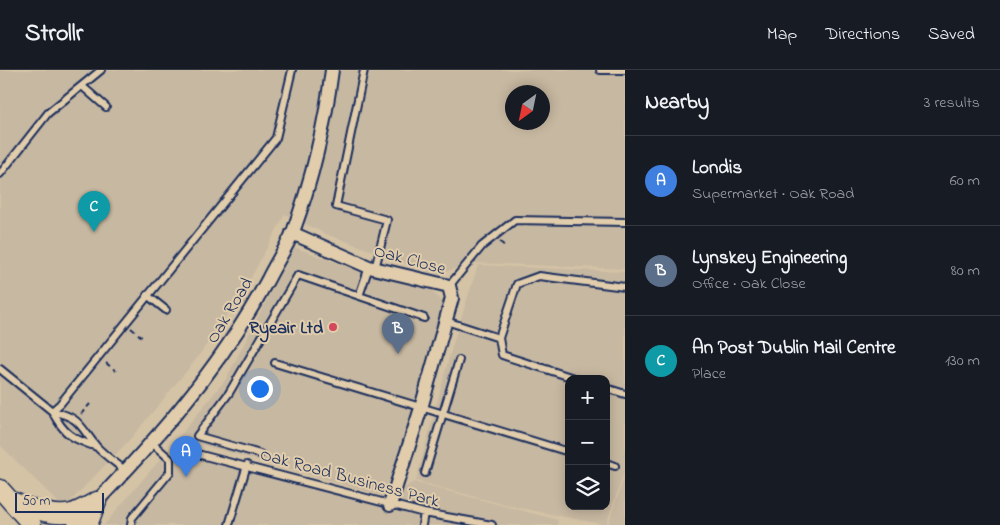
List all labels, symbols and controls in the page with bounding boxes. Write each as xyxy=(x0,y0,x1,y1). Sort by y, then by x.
text: Strollr xyxy=(25,17,83,52)
text: Map xyxy=(767,22,797,48)
text: Directions xyxy=(825,22,900,48)
text: Saved xyxy=(928,22,975,48)
north arrow xyxy=(505,85,550,130)
text: Nearby xyxy=(645,88,709,118)
text: 3 results xyxy=(924,91,980,115)
text: Londis xyxy=(692,155,742,182)
text: A xyxy=(656,169,666,193)
text: 60 m xyxy=(950,169,980,193)
text: Supermarket · Oak Road xyxy=(692,182,854,206)
pin: C xyxy=(78,191,110,232)
street label: Oak Close xyxy=(371,239,449,283)
text: Lynskey Engineering xyxy=(692,245,847,272)
text: B xyxy=(656,259,666,283)
text: 80 m xyxy=(951,259,980,283)
text: Office · Oak Close xyxy=(692,272,806,296)
street label: Oak Road xyxy=(201,273,261,349)
pin: B xyxy=(382,313,414,354)
place label: Ryeair Ltd xyxy=(249,316,324,343)
marker: Ryeair Ltd xyxy=(327,321,339,333)
text: An Post Dublin Mail Centre xyxy=(692,335,896,362)
text: C xyxy=(657,349,665,373)
text: 130 m xyxy=(945,349,980,373)
text: Place xyxy=(692,362,726,386)
map controls xyxy=(565,375,610,510)
button: + xyxy=(565,375,610,420)
your location xyxy=(247,376,273,402)
button: − xyxy=(565,420,610,465)
pin: A xyxy=(170,436,202,477)
street label: Oak Road Business Park xyxy=(257,442,442,515)
button: layers xyxy=(565,465,610,510)
scale bar xyxy=(15,490,104,513)
text: 50 m xyxy=(22,491,50,512)

